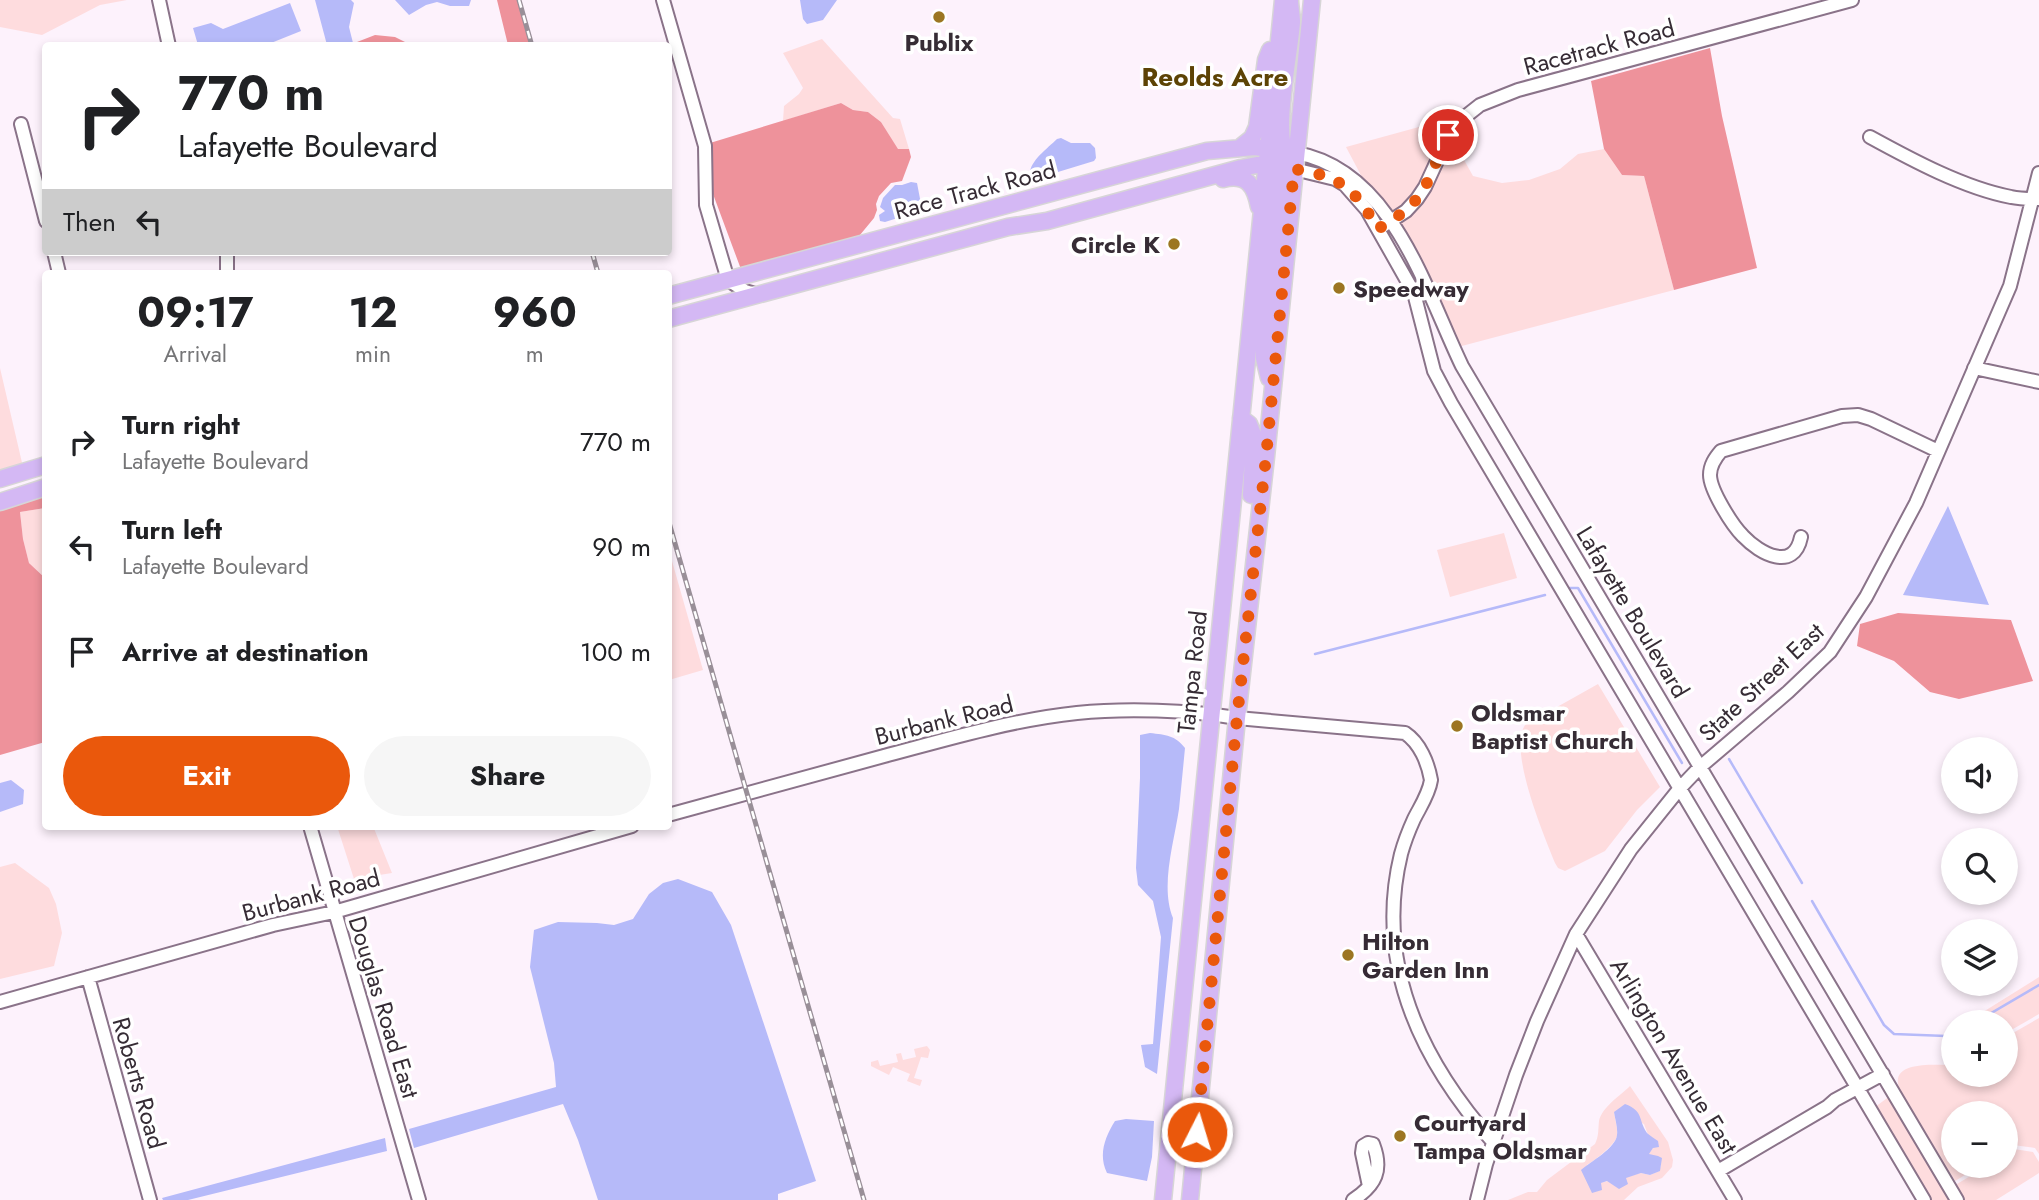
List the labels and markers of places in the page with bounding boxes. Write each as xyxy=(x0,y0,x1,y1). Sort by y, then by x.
marker: Publix xyxy=(931,9,947,25)
place label: Publix xyxy=(905,25,974,60)
pin xyxy=(1418,105,1478,165)
place label: Circle K xyxy=(1071,227,1160,262)
marker: Circle K xyxy=(1166,236,1182,252)
place label: Speedway xyxy=(1353,271,1469,306)
marker: Speedway xyxy=(1331,280,1347,296)
place label: Oldsmar Baptist Church xyxy=(1471,695,1634,758)
marker: Oldsmar Baptist Church xyxy=(1449,718,1465,734)
place label: Hilton Garden Inn xyxy=(1362,924,1489,987)
marker: Hilton Garden Inn xyxy=(1340,947,1356,963)
place label: Courtyard Tampa Oldsmar xyxy=(1414,1105,1587,1168)
marker: Courtyard Tampa Oldsmar xyxy=(1392,1128,1408,1144)

